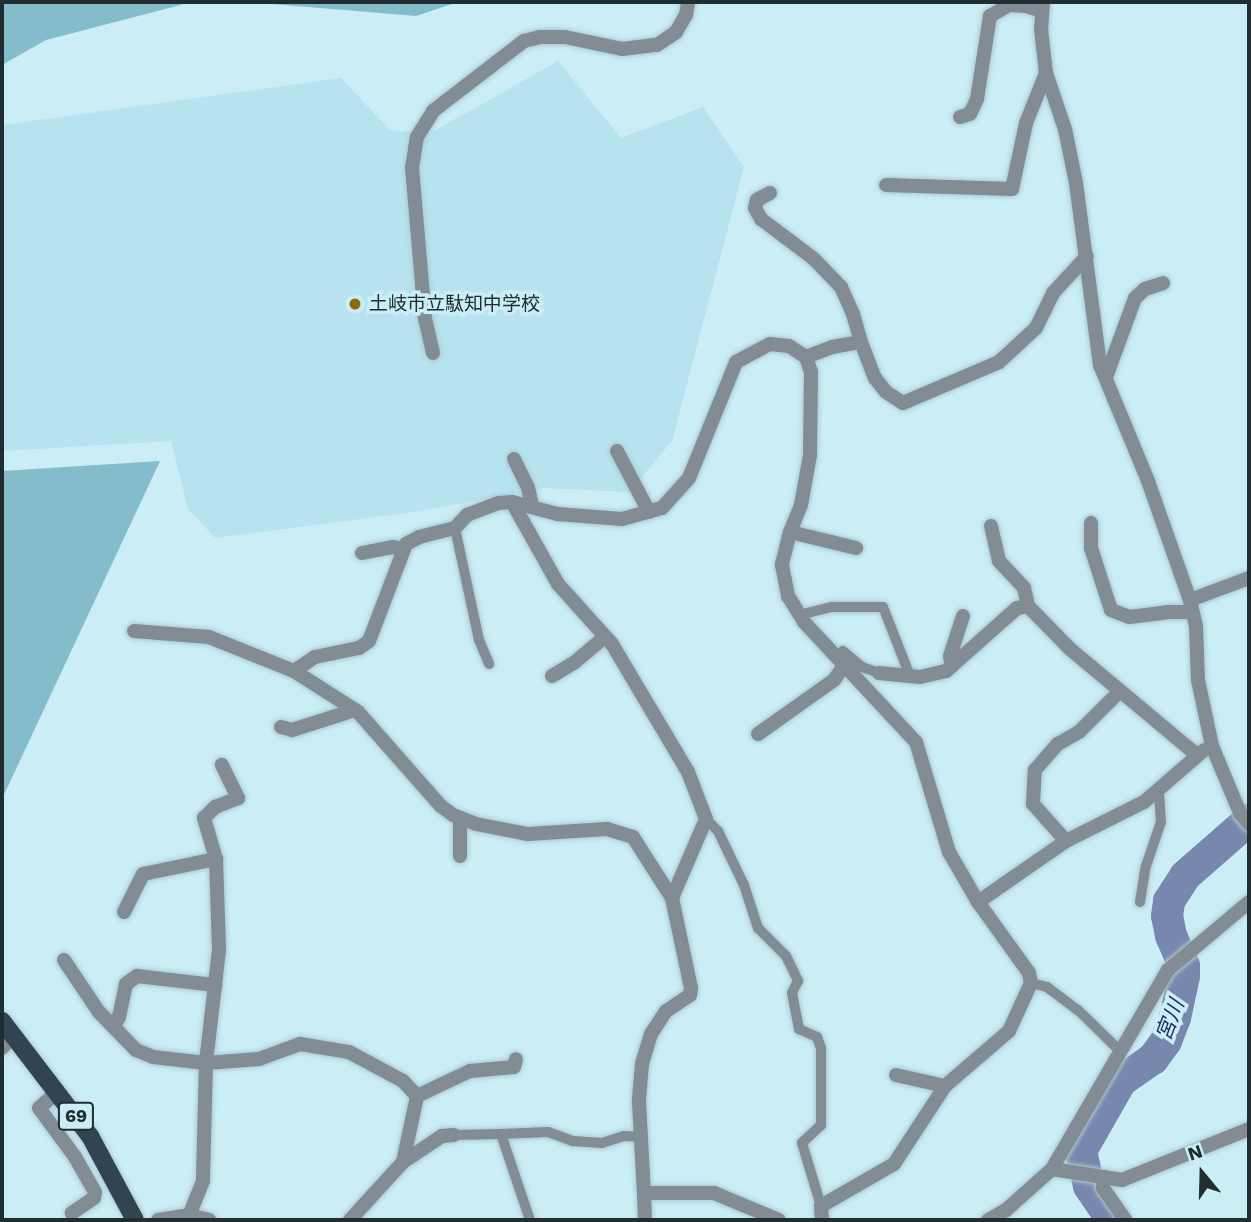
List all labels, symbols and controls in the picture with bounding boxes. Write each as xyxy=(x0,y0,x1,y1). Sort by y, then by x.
place label: 土岐市立駄知中学校 xyxy=(369,293,540,315)
marker: 土岐市立駄知中学校 xyxy=(347,296,363,312)
water label: 宮川 xyxy=(1151,996,1189,1044)
road number: 69 xyxy=(57,1101,95,1130)
north arrow xyxy=(1167,1138,1237,1208)
text: N xyxy=(1185,1140,1205,1166)

